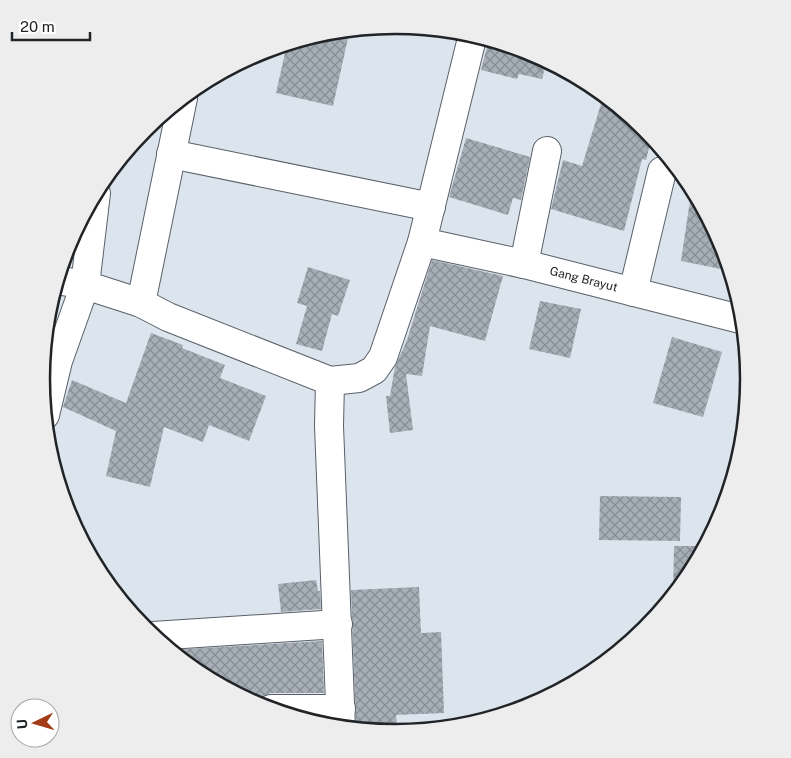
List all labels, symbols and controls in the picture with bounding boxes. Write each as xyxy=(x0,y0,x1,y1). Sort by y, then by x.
scale bar xyxy=(12,10,90,42)
text: 20 m xyxy=(20,18,55,35)
street label: Gang Brayut xyxy=(548,264,620,295)
north arrow xyxy=(10,698,60,748)
text: U xyxy=(14,718,30,730)

